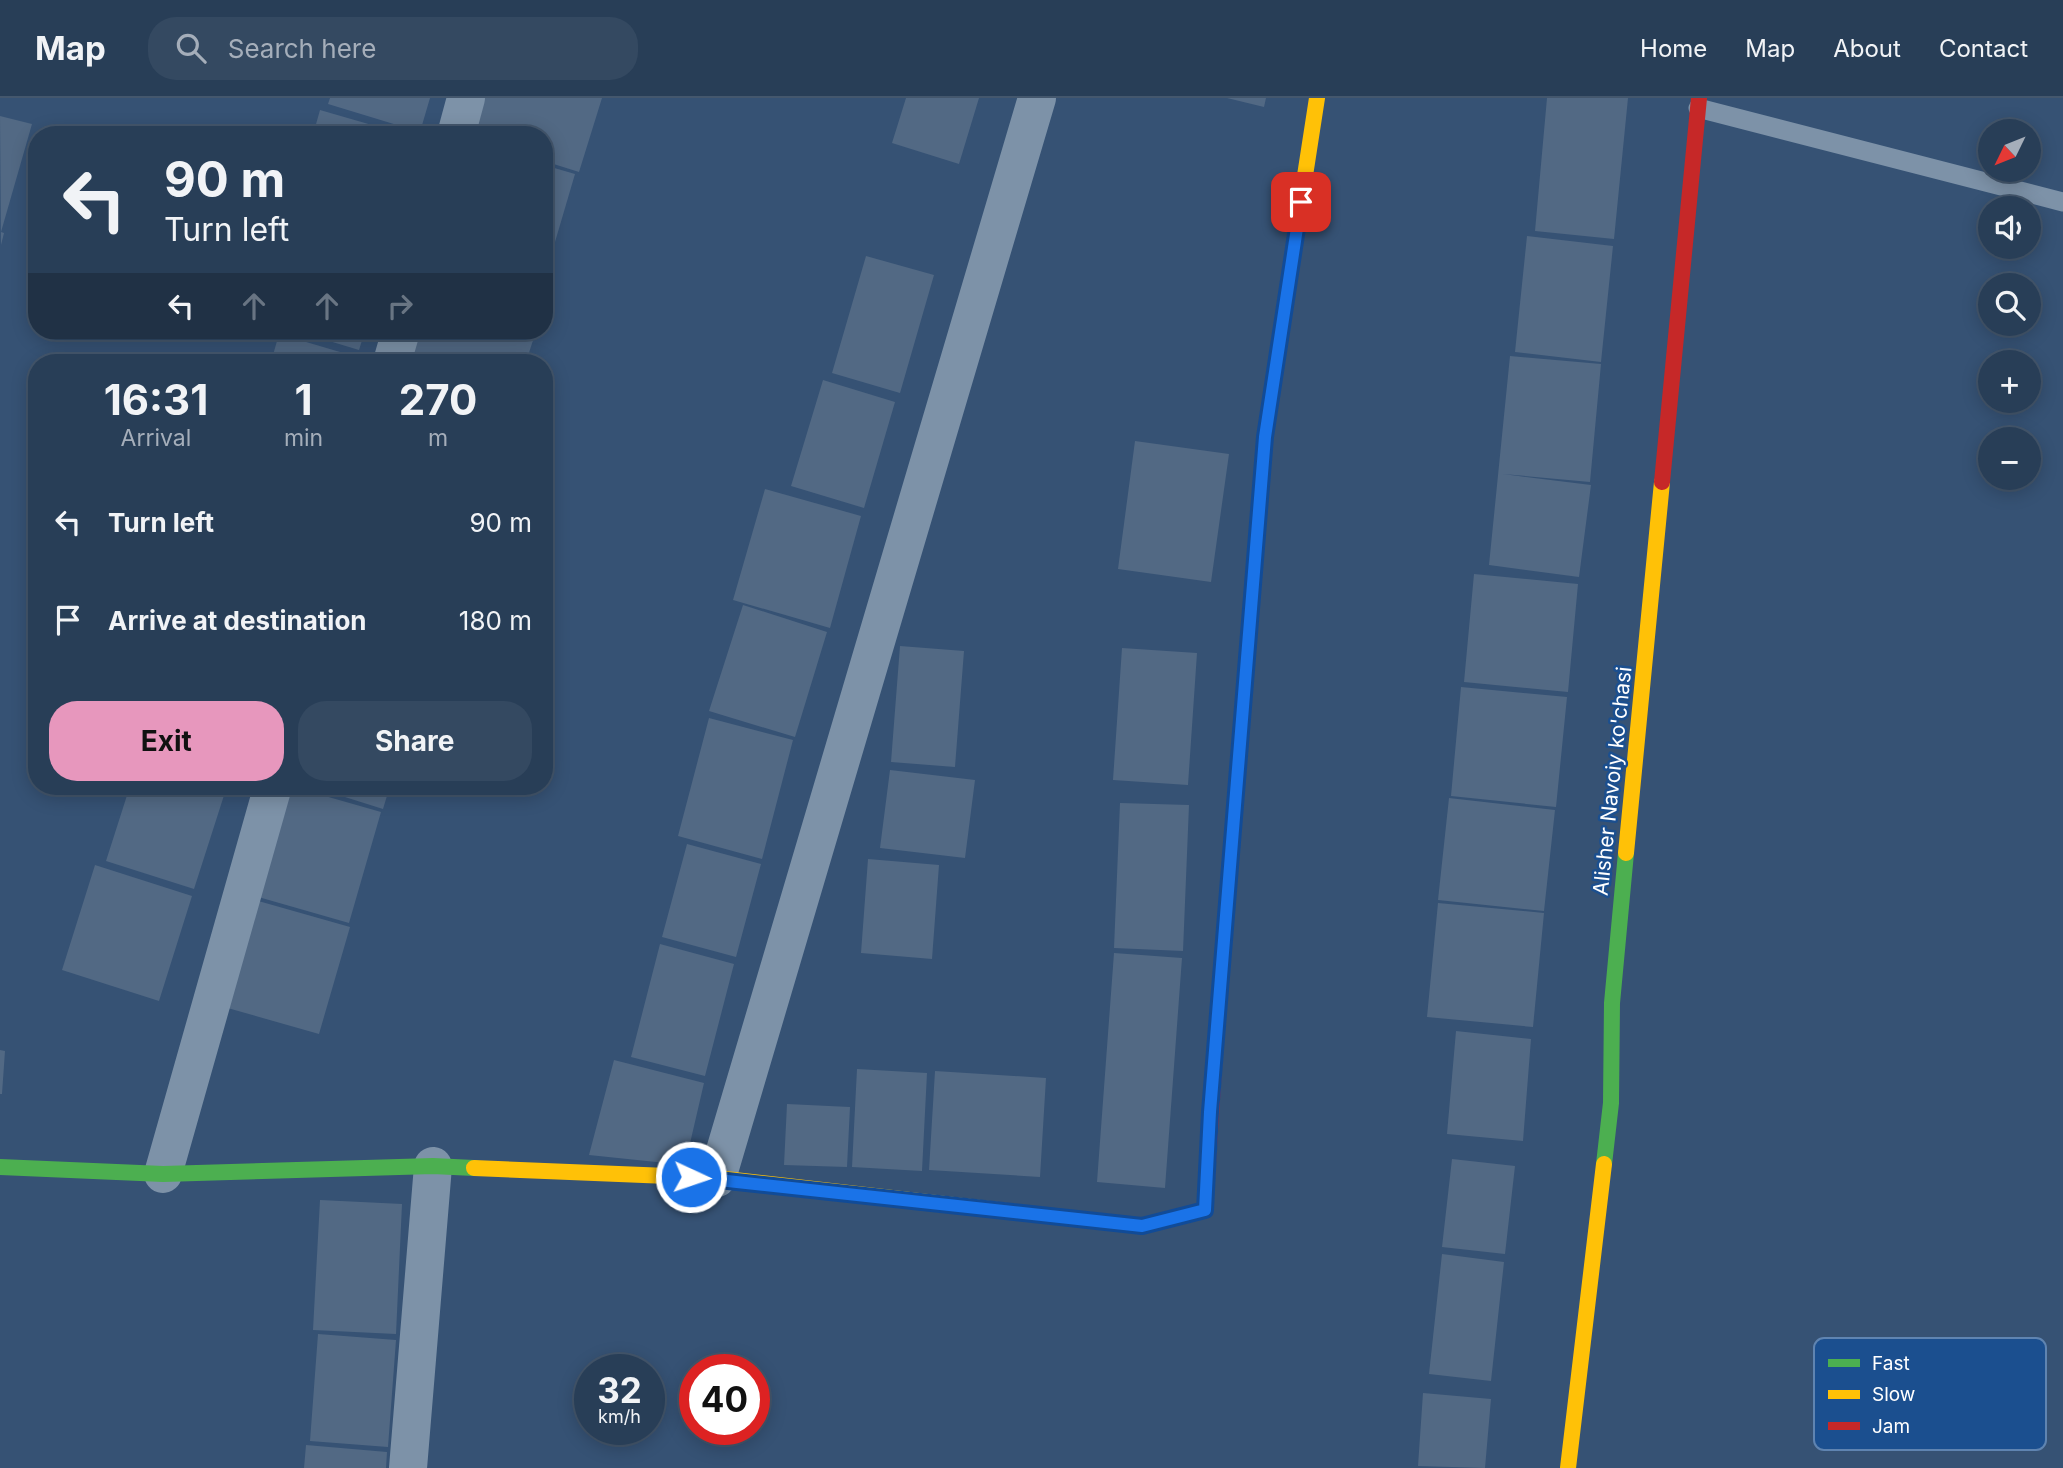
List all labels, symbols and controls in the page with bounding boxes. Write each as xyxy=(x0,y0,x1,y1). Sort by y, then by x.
search box xyxy=(148,17,638,80)
text: Map xyxy=(35,28,106,68)
icon: search xyxy=(172,29,210,67)
text: Search here xyxy=(228,33,376,64)
text: Home xyxy=(1640,34,1707,63)
text: Map xyxy=(1745,34,1795,63)
text: About xyxy=(1833,34,1901,63)
text: Contact xyxy=(1939,34,2028,63)
north arrow xyxy=(1978,119,2040,182)
map controls xyxy=(1978,119,2041,490)
text: 90 m xyxy=(164,150,285,209)
icon: left xyxy=(49,154,140,245)
pin xyxy=(1271,172,1331,232)
icon: arrive xyxy=(1282,183,1320,221)
button: sound xyxy=(1978,196,2041,259)
text: Turn left xyxy=(164,210,289,249)
button: search xyxy=(1978,273,2041,336)
icon: left xyxy=(162,287,200,325)
icon: ahead xyxy=(235,287,273,325)
icon: ahead xyxy=(308,287,346,325)
icon: right xyxy=(381,287,419,325)
button: + xyxy=(1978,350,2041,413)
text: 16:31 xyxy=(104,374,208,425)
text: 1 xyxy=(294,374,313,425)
text: 270 xyxy=(399,374,477,425)
text: Arrival xyxy=(121,424,191,452)
text: min xyxy=(284,424,323,452)
text: m xyxy=(428,424,448,452)
button: − xyxy=(1978,427,2041,490)
icon: left xyxy=(49,503,87,541)
text: Turn left xyxy=(108,507,214,538)
text: 90 m xyxy=(469,507,532,538)
icon: arrive xyxy=(49,601,87,639)
text: Arrive at destination xyxy=(108,605,367,636)
text: 180 m xyxy=(459,605,532,636)
street label: Alisher Navoiy ko'chasi xyxy=(1588,665,1636,897)
button: Exit xyxy=(49,701,284,781)
button: Share xyxy=(298,701,532,781)
position arrow xyxy=(654,1140,728,1214)
legend xyxy=(1814,1338,2046,1450)
text: Fast xyxy=(1872,1352,1910,1375)
speed limit sign: 40 xyxy=(679,1354,770,1445)
text: 32 xyxy=(597,1369,642,1411)
text: Slow xyxy=(1872,1383,1915,1406)
text: km/h xyxy=(598,1406,641,1427)
text: Jam xyxy=(1872,1415,1910,1438)

